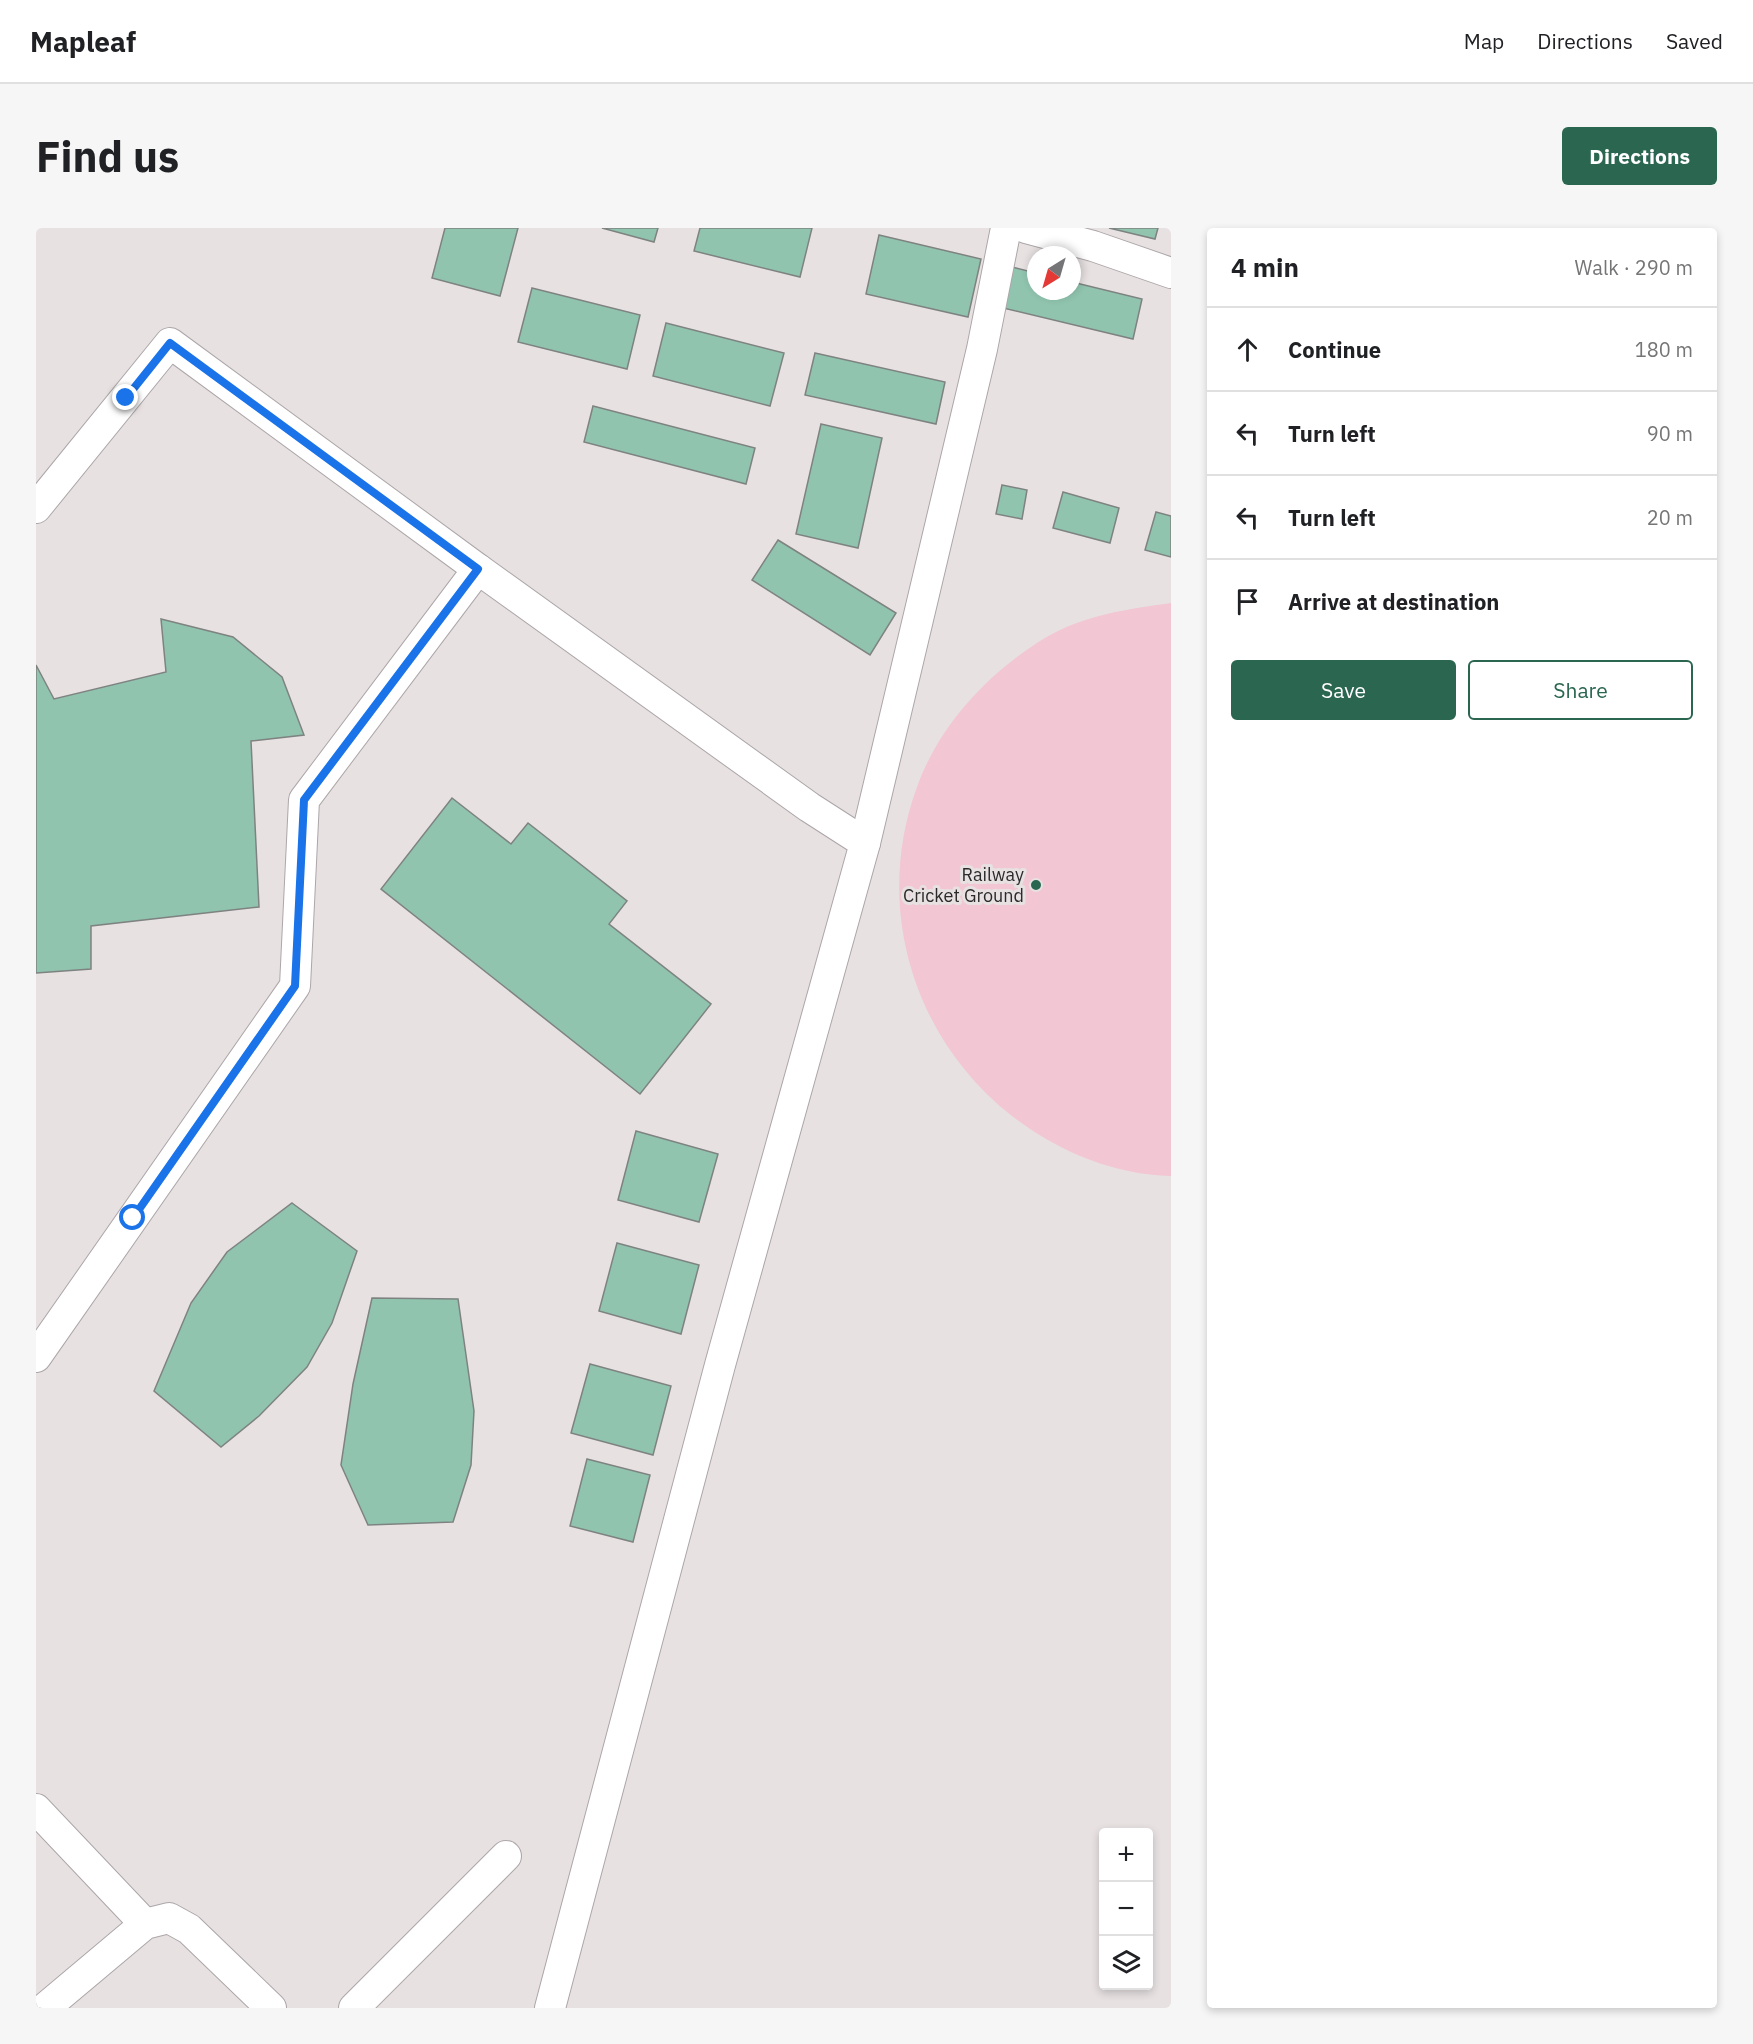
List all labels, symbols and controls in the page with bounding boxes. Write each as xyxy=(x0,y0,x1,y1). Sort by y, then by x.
text: Mapleaf xyxy=(30,23,136,60)
text: Map xyxy=(1464,27,1504,55)
text: Directions xyxy=(1537,27,1633,55)
text: Saved xyxy=(1666,27,1723,55)
button: Directions xyxy=(1562,127,1717,185)
text: Find us xyxy=(36,129,179,184)
north arrow xyxy=(1027,246,1081,300)
text: 4 min xyxy=(1231,250,1299,284)
text: Walk · 290 m xyxy=(1575,254,1693,281)
icon: ahead xyxy=(1231,333,1264,366)
text: Continue xyxy=(1288,335,1381,364)
text: 180 m xyxy=(1635,336,1693,363)
route end xyxy=(112,384,138,410)
icon: left xyxy=(1231,417,1264,450)
text: Turn left xyxy=(1288,419,1376,448)
text: 90 m xyxy=(1647,420,1693,447)
icon: left xyxy=(1231,501,1264,534)
text: Turn left xyxy=(1288,503,1376,532)
text: 20 m xyxy=(1647,504,1693,531)
icon: arrive xyxy=(1231,585,1264,618)
text: Arrive at destination xyxy=(1288,587,1499,616)
button: Save xyxy=(1231,660,1456,720)
button: Share xyxy=(1468,660,1693,720)
place label: Railway Cricket Ground xyxy=(903,863,1024,907)
marker: Railway Cricket Ground xyxy=(1029,878,1043,892)
route start xyxy=(119,1204,145,1230)
map controls xyxy=(1099,1828,1153,1990)
button: + xyxy=(1099,1828,1153,1882)
button: − xyxy=(1099,1882,1153,1936)
button: layers xyxy=(1099,1936,1153,1990)

